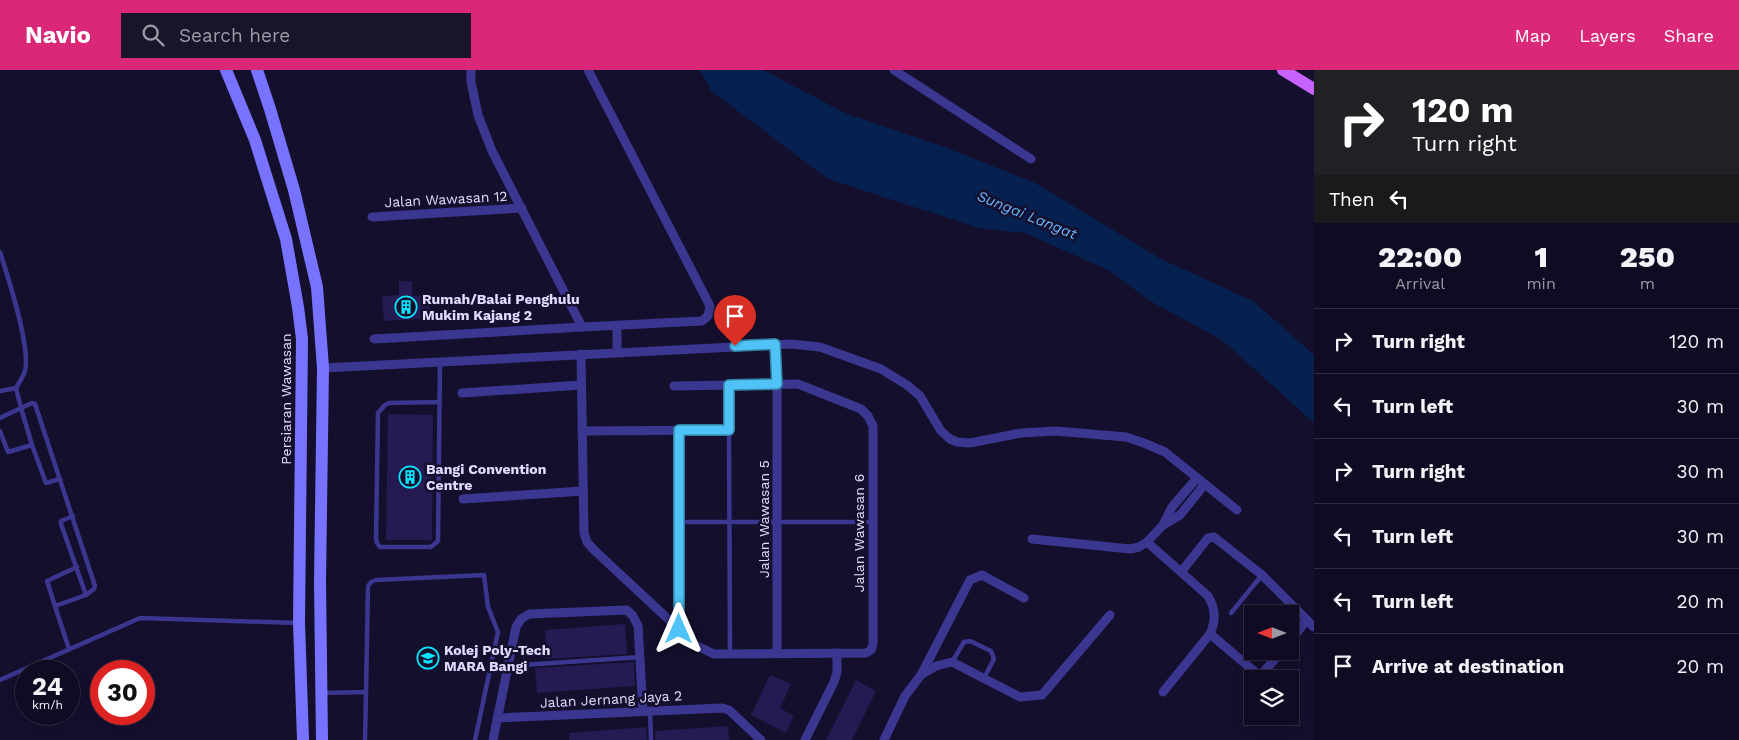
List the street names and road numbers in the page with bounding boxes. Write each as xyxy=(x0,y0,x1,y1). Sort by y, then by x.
street label: Jalan Wawasan 12 xyxy=(384,188,508,210)
street label: Persiaran Wawasan xyxy=(278,333,294,465)
street label: Jalan Wawasan 5 xyxy=(756,460,772,578)
street label: Jalan Wawasan 6 xyxy=(851,474,867,592)
street label: Jalan Jernang Jaya 2 xyxy=(539,687,683,711)

